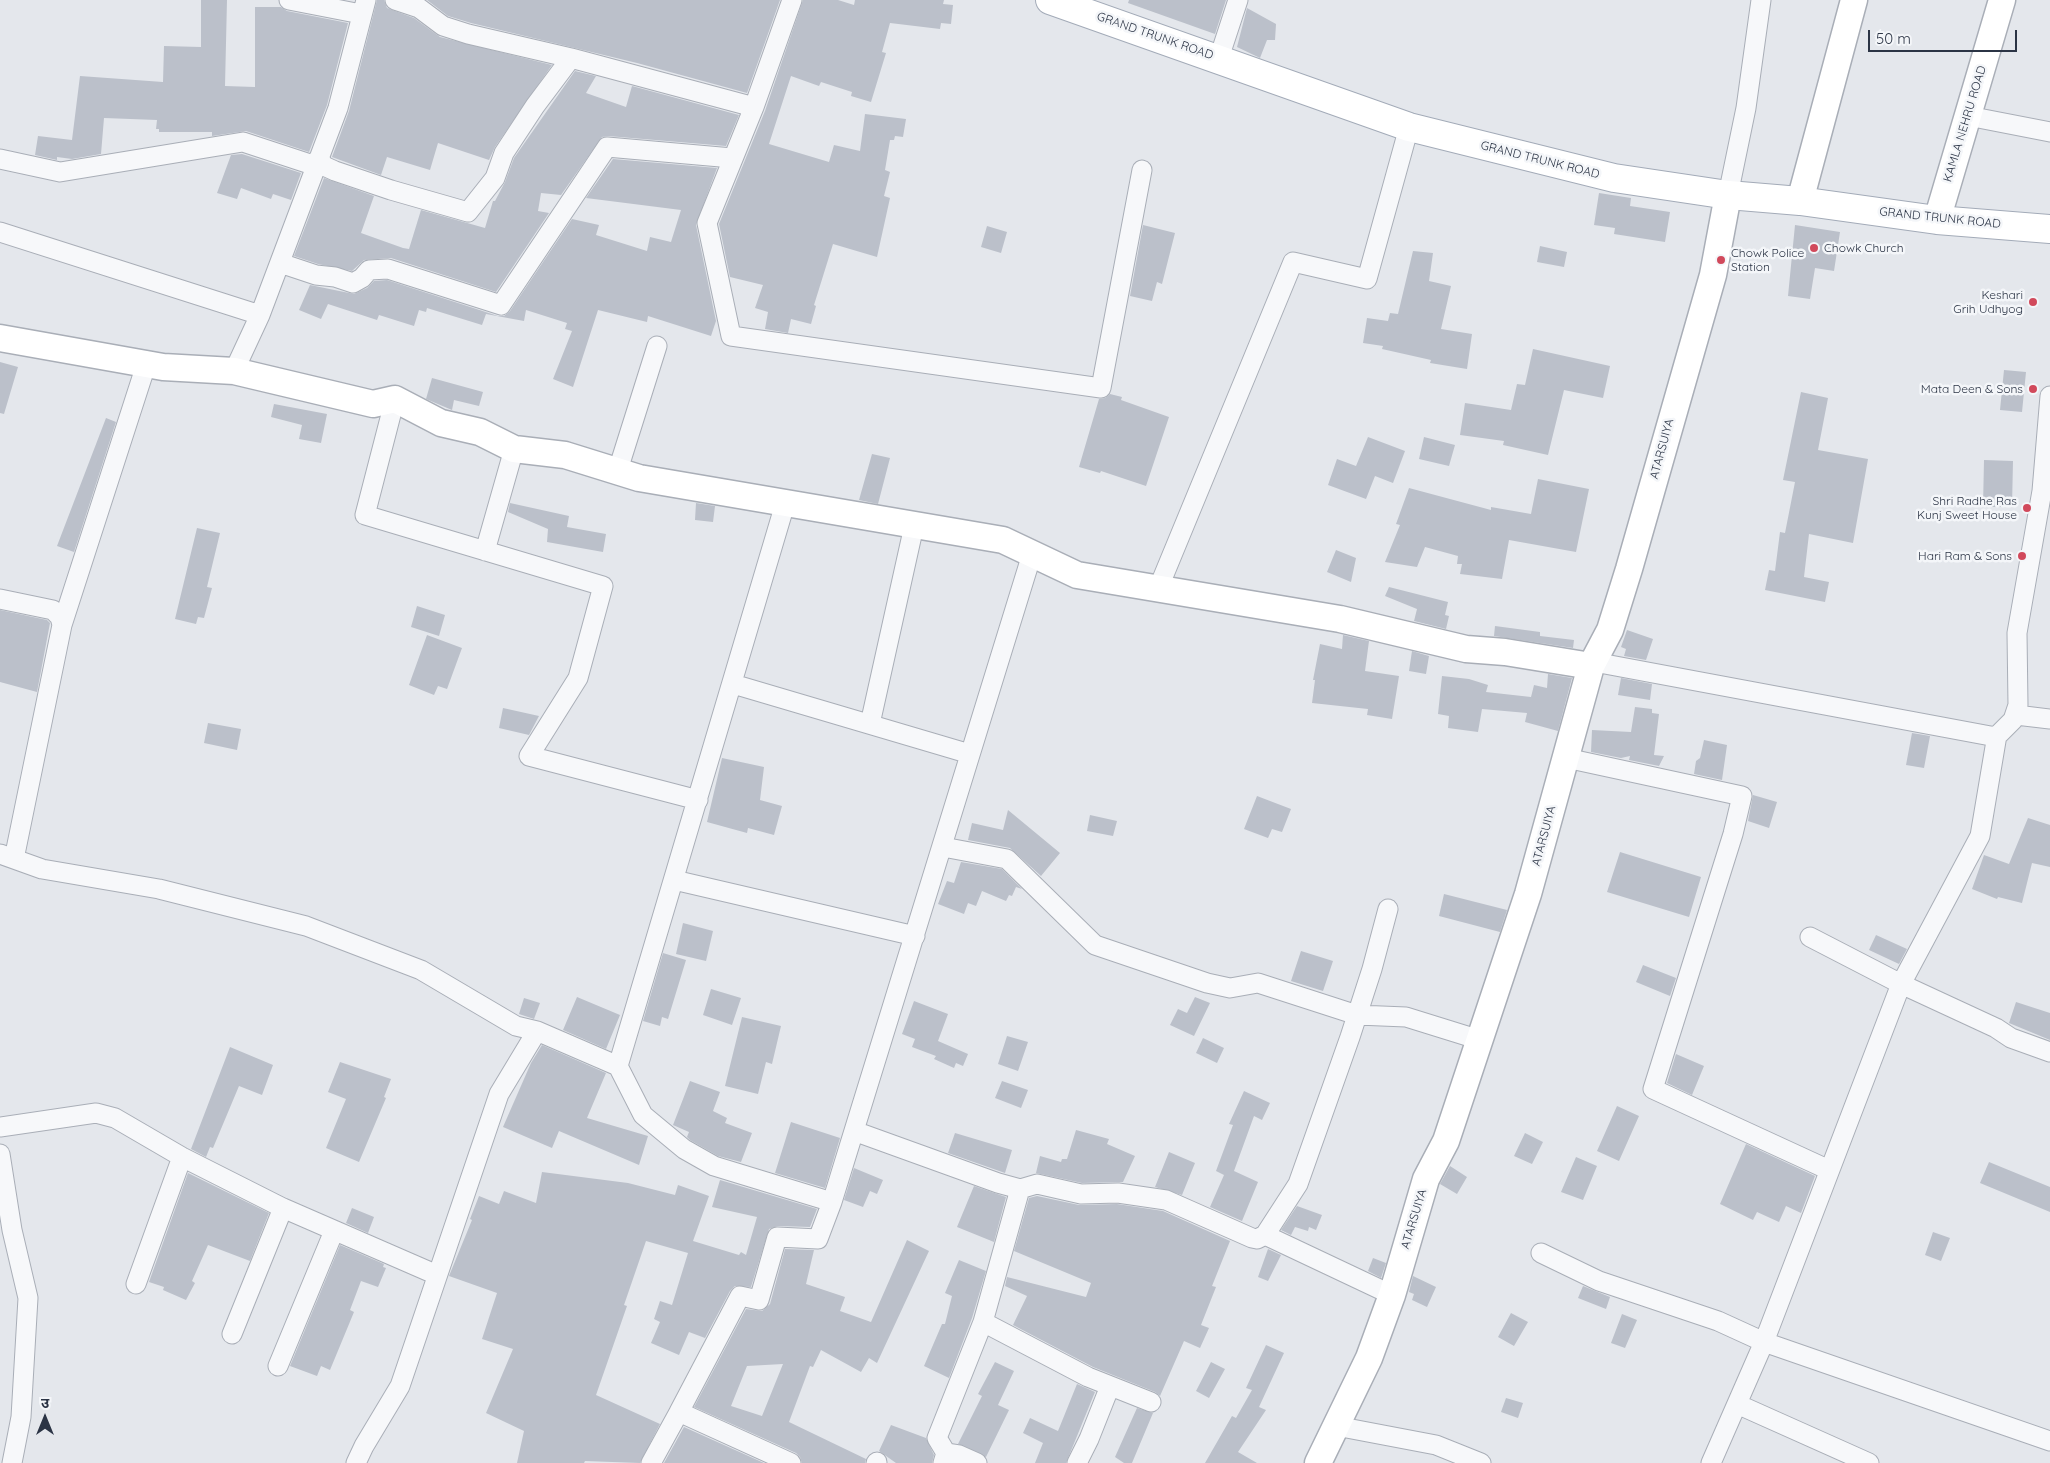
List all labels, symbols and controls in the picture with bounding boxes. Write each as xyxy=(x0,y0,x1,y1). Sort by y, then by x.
street label: GRAND TRUNK ROAD xyxy=(1095,9,1215,63)
scale bar xyxy=(1870,20,2019,52)
text: 50 m xyxy=(1876,29,1911,48)
street label: KAMLA NEHRU ROAD xyxy=(1940,64,1990,184)
street label: GRAND TRUNK ROAD xyxy=(1479,138,1601,182)
street label: GRAND TRUNK ROAD xyxy=(1879,204,2001,232)
place label: Chowk Church xyxy=(1824,241,1903,255)
marker: Chowk Church xyxy=(1808,242,1820,254)
place label: Chowk Police Station xyxy=(1731,246,1804,274)
marker: Chowk Police Station xyxy=(1715,254,1727,266)
place label: Keshari Grih Udhyog xyxy=(1953,288,2023,316)
marker: Keshari Grih Udhyog xyxy=(2027,296,2039,308)
place label: Mata Deen & Sons xyxy=(1921,382,2023,396)
marker: Mata Deen & Sons xyxy=(2027,383,2039,395)
street label: ATARSUIYA xyxy=(1647,417,1677,481)
place label: Shri Radhe Ras Kunj Sweet House xyxy=(1917,494,2017,522)
marker: Shri Radhe Ras Kunj Sweet House xyxy=(2021,502,2033,514)
place label: Hari Ram & Sons xyxy=(1918,549,2012,563)
marker: Hari Ram & Sons xyxy=(2016,550,2028,562)
street label: ATARSUIYA xyxy=(1529,804,1559,868)
street label: ATARSUIYA xyxy=(1398,1187,1430,1251)
north arrow xyxy=(20,1393,70,1443)
text: उ xyxy=(41,1394,49,1412)

